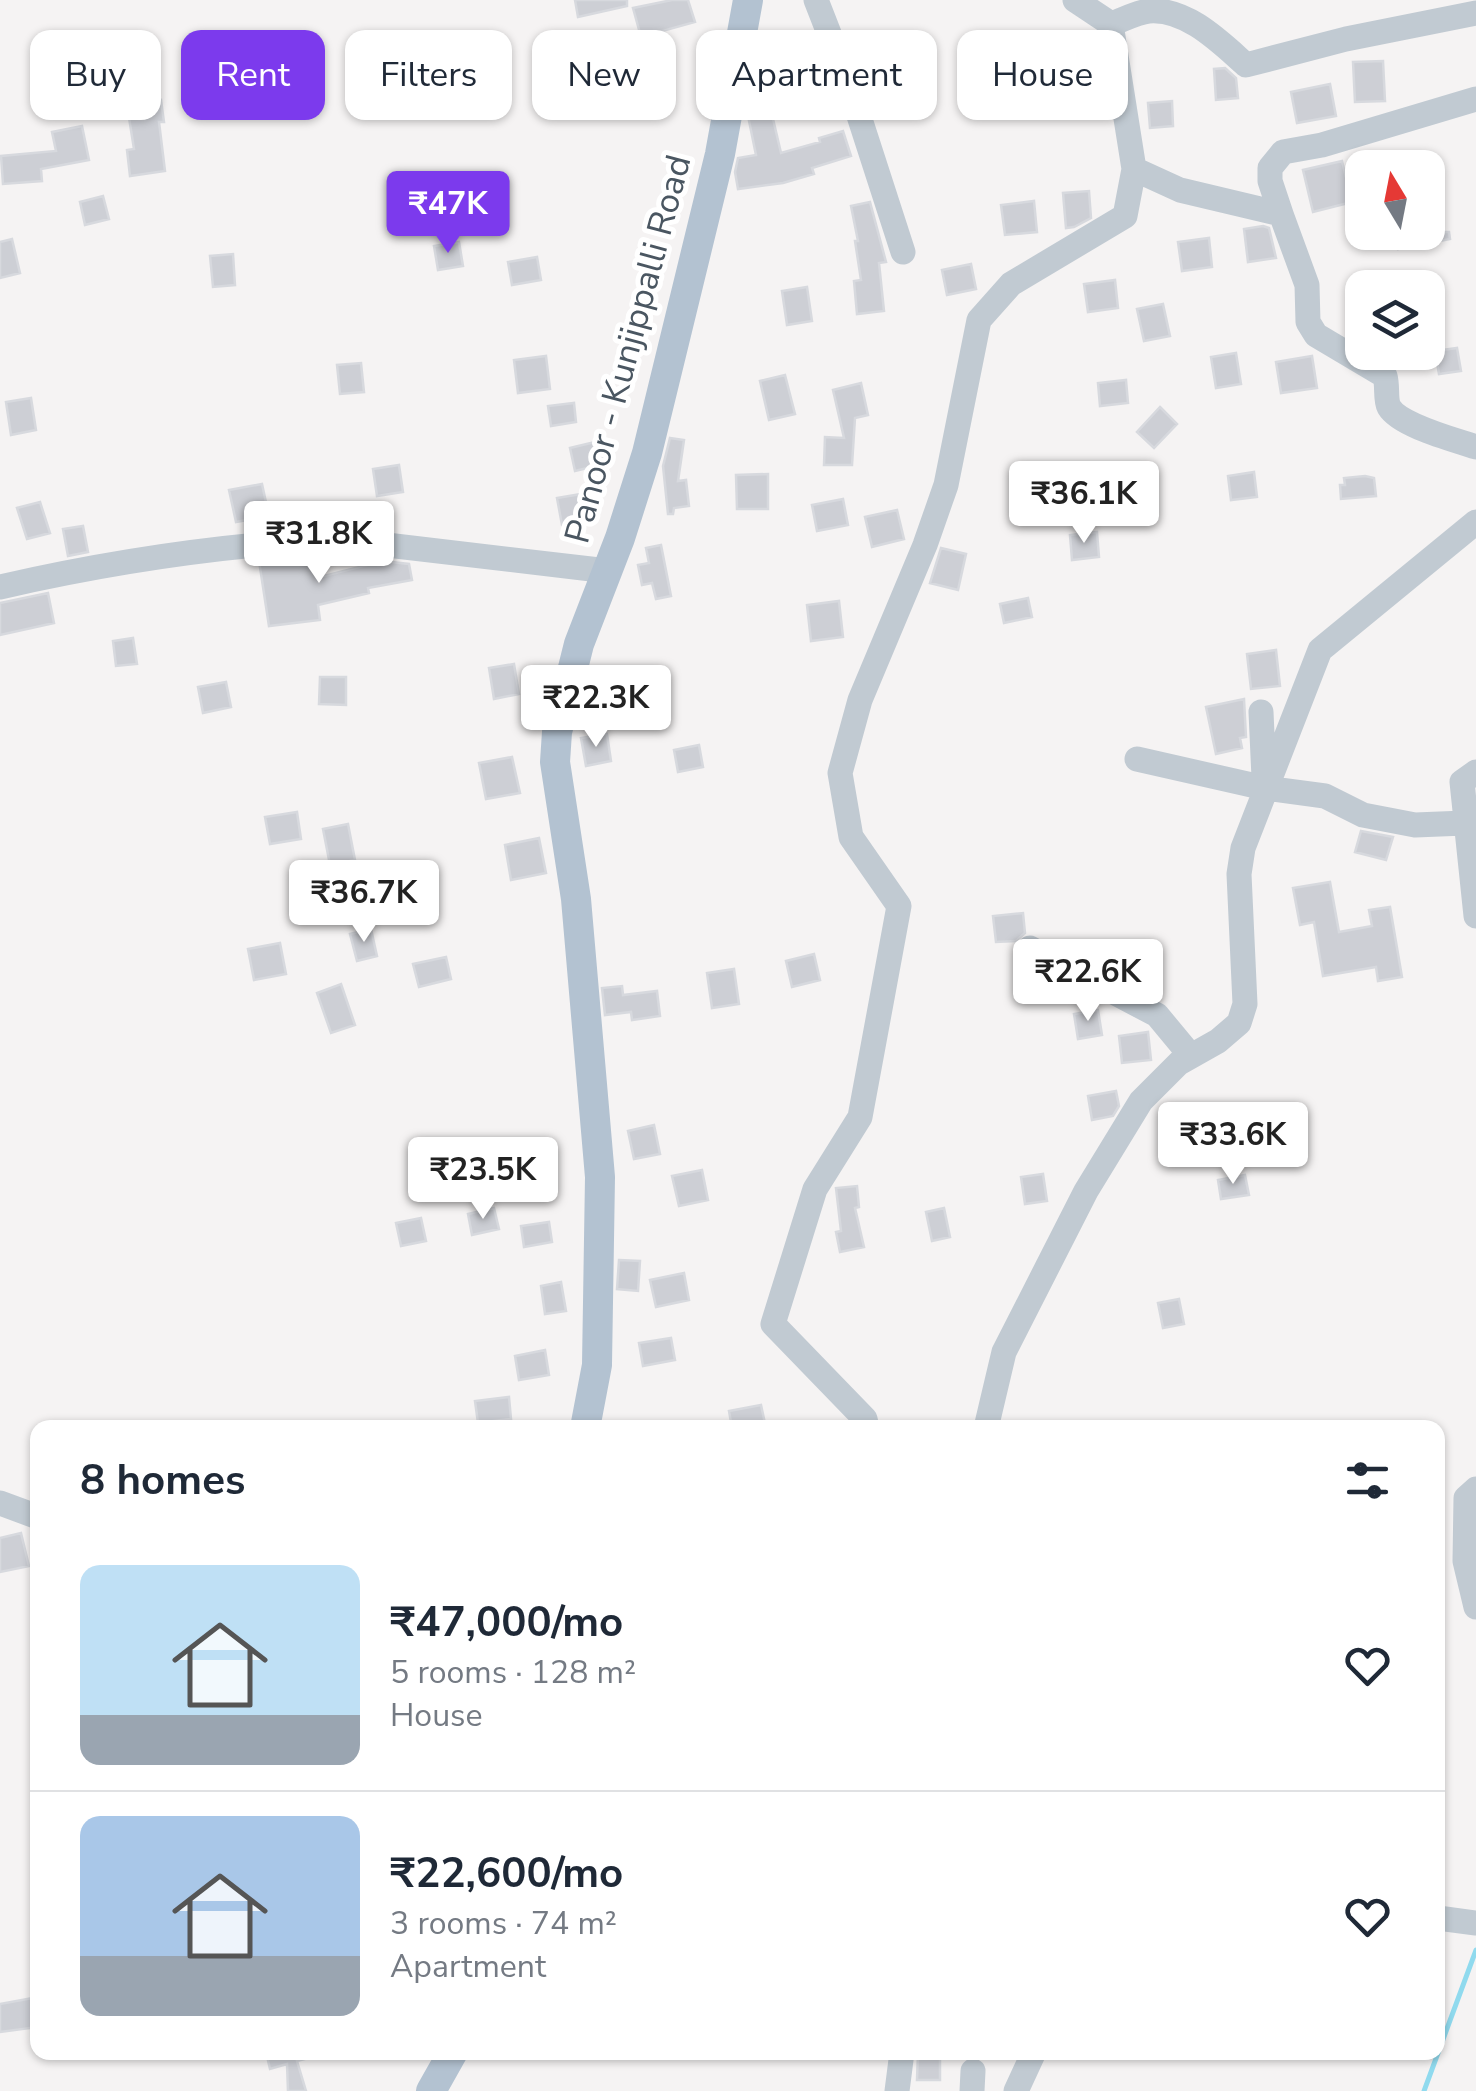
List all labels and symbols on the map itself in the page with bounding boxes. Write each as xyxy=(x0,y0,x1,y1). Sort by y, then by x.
street label: Panoor - Kunjippalli Road xyxy=(554,150,702,548)
north arrow xyxy=(1345,150,1445,250)
pin: ₹47K xyxy=(389,171,507,256)
pin: ₹36.1K xyxy=(1003,461,1165,546)
pin: ₹31.8K xyxy=(238,501,400,586)
pin: ₹22.3K xyxy=(515,665,677,750)
pin: ₹36.7K xyxy=(283,860,445,945)
pin: ₹22.6K xyxy=(1007,939,1169,1024)
pin: ₹33.6K xyxy=(1152,1102,1314,1187)
pin: ₹23.5K xyxy=(402,1137,564,1222)

